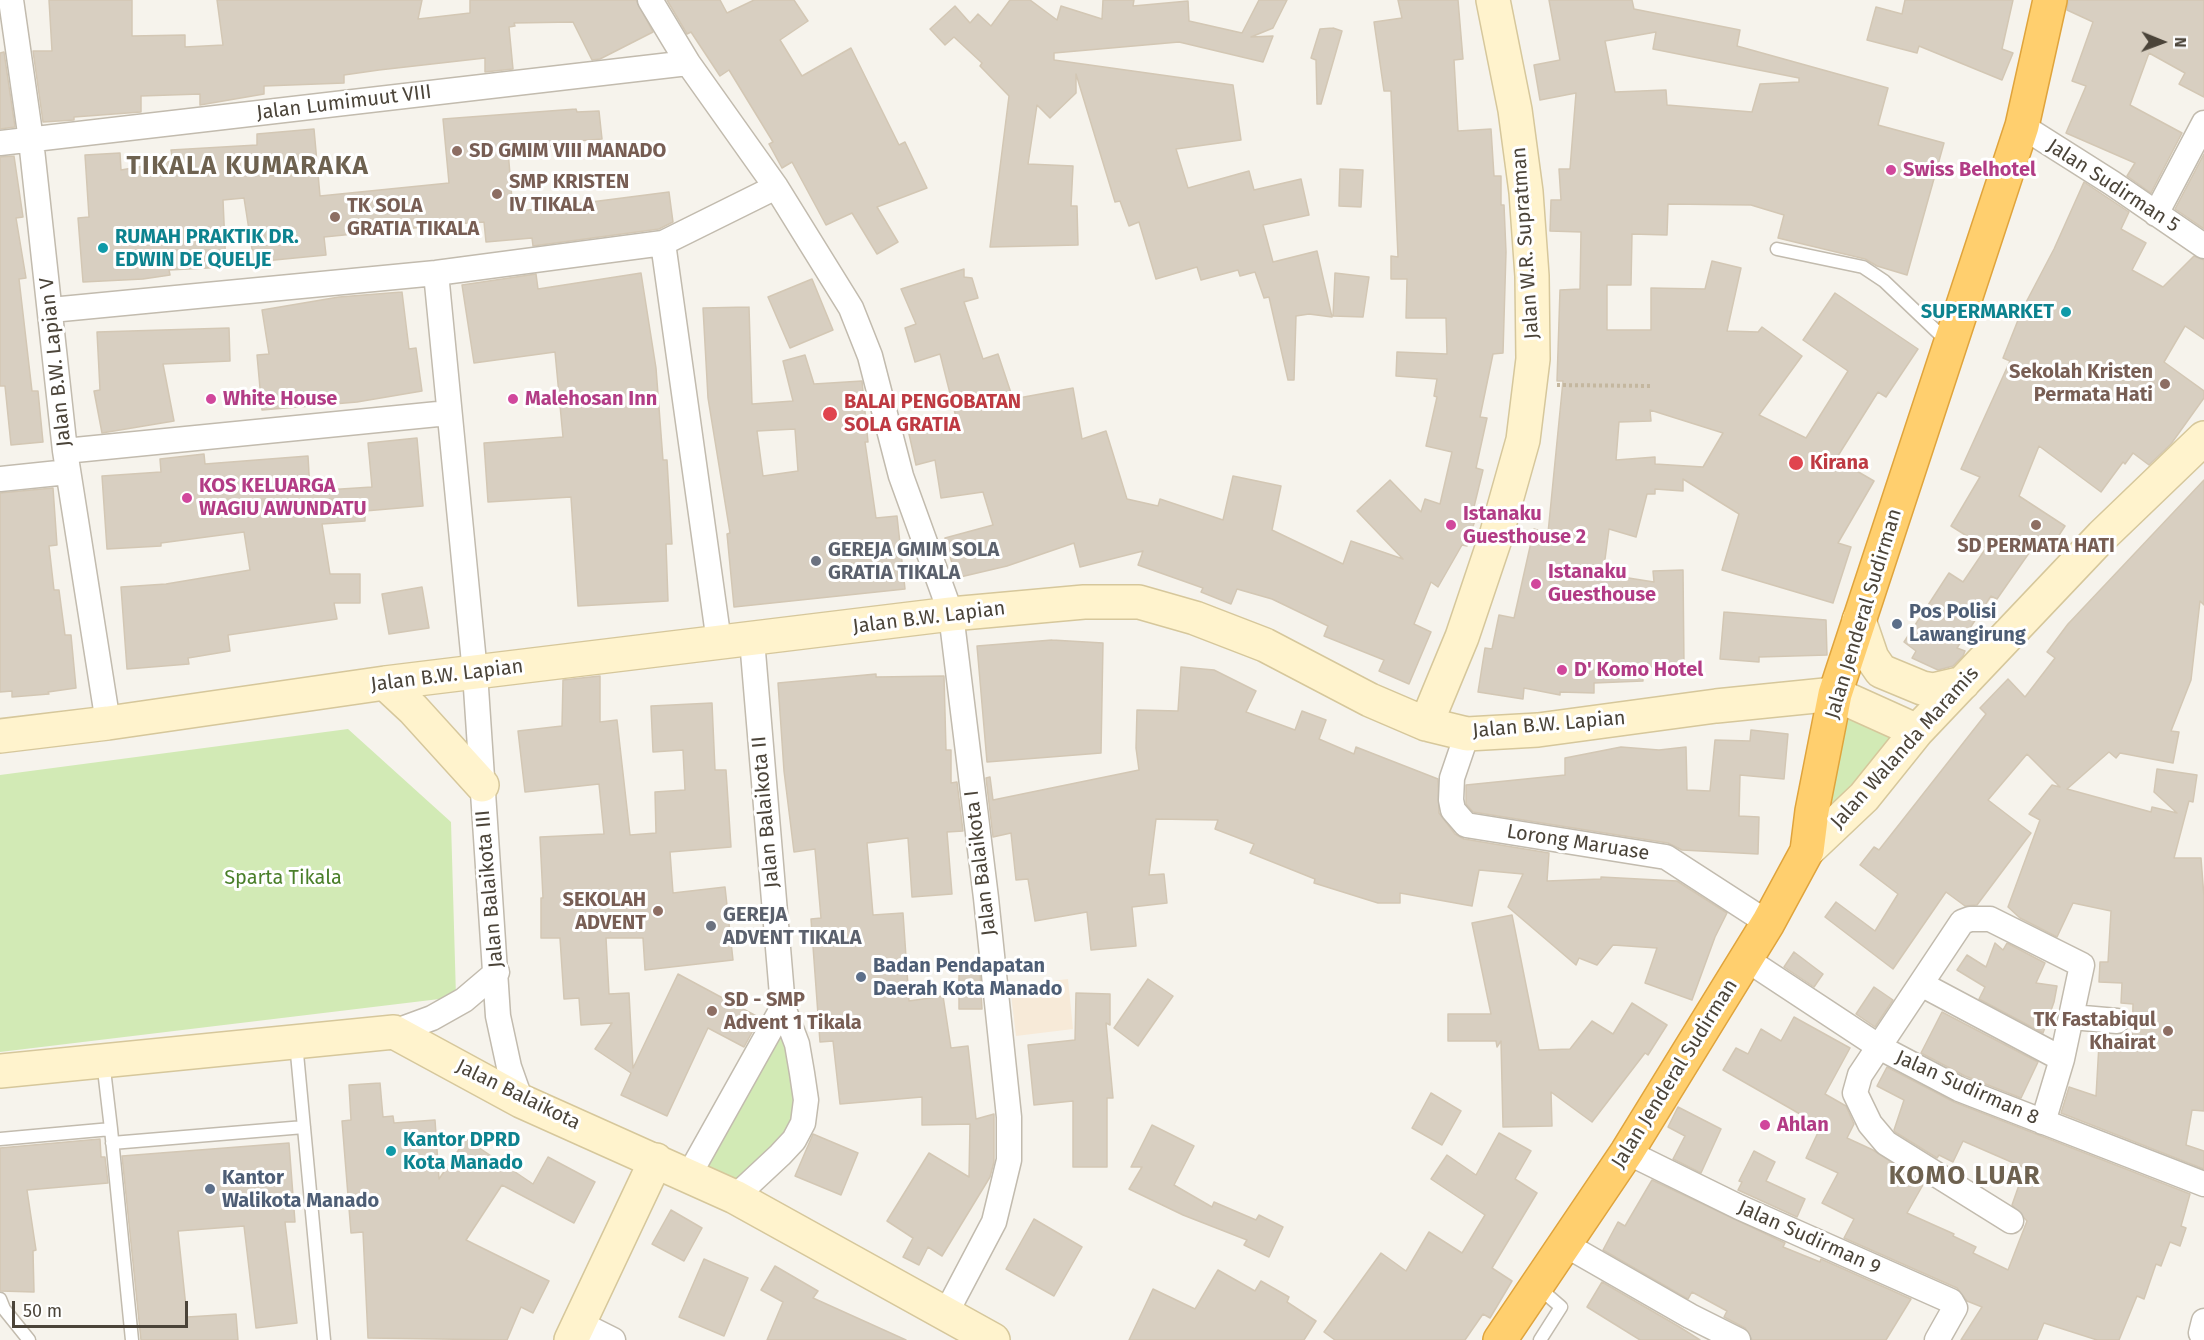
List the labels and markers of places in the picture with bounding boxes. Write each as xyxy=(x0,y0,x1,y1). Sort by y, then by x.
place label: SD GMIM VIII MANADO xyxy=(469,139,666,163)
marker: SD GMIM VIII MANADO xyxy=(450,144,464,158)
place label: Swiss Belhotel xyxy=(1903,158,2036,182)
marker: Swiss Belhotel xyxy=(1884,163,1898,177)
place label: SMP KRISTEN IV TIKALA xyxy=(509,170,629,217)
marker: SMP KRISTEN IV TIKALA xyxy=(490,187,504,201)
place label: TK SOLA GRATIA TIKALA xyxy=(347,194,479,241)
marker: TK SOLA GRATIA TIKALA xyxy=(328,210,342,224)
place label: RUMAH PRAKTIK DR. EDWIN DE QUELJE xyxy=(115,225,299,272)
marker: RUMAH PRAKTIK DR. EDWIN DE QUELJE xyxy=(96,241,110,255)
place label: SUPERMARKET xyxy=(1921,300,2054,324)
marker: SUPERMARKET xyxy=(2059,305,2073,319)
place label: Sekolah Kristen Permata Hati xyxy=(2009,360,2153,407)
marker: Sekolah Kristen Permata Hati xyxy=(2158,377,2172,391)
place label: White House xyxy=(223,387,337,411)
place label: Malehosan Inn xyxy=(525,387,657,411)
place label: BALAI PENGOBATAN SOLA GRATIA xyxy=(844,390,1021,437)
marker: White House xyxy=(204,392,218,406)
marker: Malehosan Inn xyxy=(506,392,520,406)
marker: BALAI PENGOBATAN SOLA GRATIA xyxy=(821,405,839,423)
place label: Kirana xyxy=(1810,451,1869,475)
marker: Kirana xyxy=(1787,454,1805,472)
place label: KOS KELUARGA WAGIU AWUNDATU xyxy=(199,474,367,521)
marker: KOS KELUARGA WAGIU AWUNDATU xyxy=(180,491,194,505)
place label: Istanaku Guesthouse 2 xyxy=(1463,502,1586,549)
marker: Istanaku Guesthouse 2 xyxy=(1444,518,1458,532)
marker: SD PERMATA HATI xyxy=(2029,518,2043,532)
place label: SD PERMATA HATI xyxy=(1957,534,2115,558)
place label: GEREJA GMIM SOLA GRATIA TIKALA xyxy=(828,538,999,585)
marker: GEREJA GMIM SOLA GRATIA TIKALA xyxy=(809,554,823,568)
place label: Istanaku Guesthouse xyxy=(1548,560,1656,607)
marker: Istanaku Guesthouse xyxy=(1529,577,1543,591)
place label: Pos Polisi Lawangirung xyxy=(1909,600,2026,647)
marker: Pos Polisi Lawangirung xyxy=(1890,617,1904,631)
place label: D' Komo Hotel xyxy=(1574,658,1703,682)
marker: D' Komo Hotel xyxy=(1555,663,1569,677)
place label: SEKOLAH ADVENT xyxy=(563,888,646,935)
place label: GEREJA ADVENT TIKALA xyxy=(723,903,862,950)
marker: SEKOLAH ADVENT xyxy=(651,904,665,918)
marker: GEREJA ADVENT TIKALA xyxy=(704,919,718,933)
place label: Badan Pendapatan Daerah Kota Manado xyxy=(873,954,1062,1001)
marker: Badan Pendapatan Daerah Kota Manado xyxy=(854,970,868,984)
place label: SD - SMP Advent 1 Tikala xyxy=(724,988,862,1035)
marker: SD - SMP Advent 1 Tikala xyxy=(705,1004,719,1018)
place label: TK Fastabiqul Khairat xyxy=(2033,1008,2156,1055)
marker: TK Fastabiqul Khairat xyxy=(2161,1024,2175,1038)
place label: Ahlan xyxy=(1777,1113,1829,1137)
marker: Ahlan xyxy=(1758,1118,1772,1132)
place label: Kantor DPRD Kota Manado xyxy=(403,1128,523,1175)
marker: Kantor DPRD Kota Manado xyxy=(384,1144,398,1158)
place label: Kantor Walikota Manado xyxy=(222,1166,379,1213)
marker: Kantor Walikota Manado xyxy=(203,1182,217,1196)

